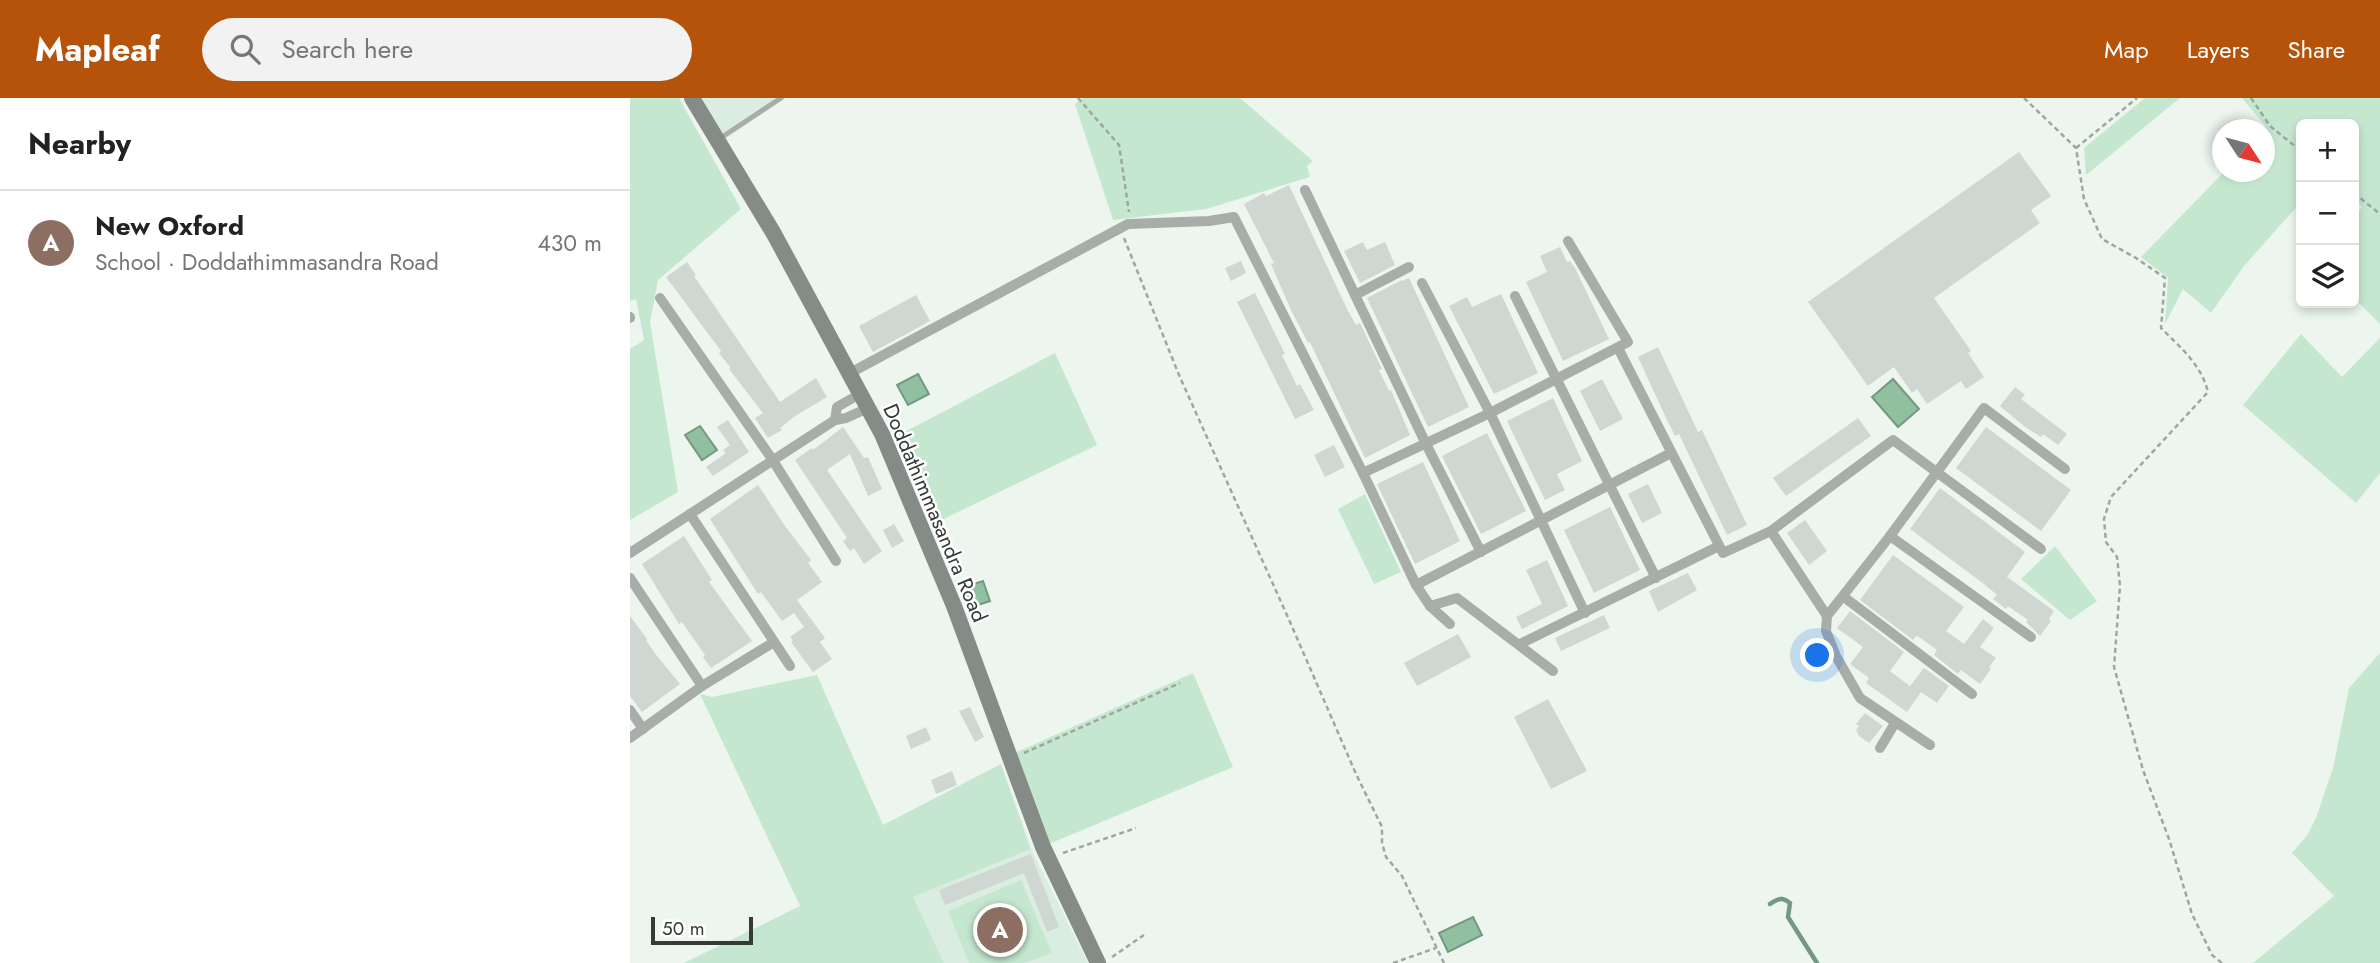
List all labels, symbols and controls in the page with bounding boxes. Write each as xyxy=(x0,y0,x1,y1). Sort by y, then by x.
search box xyxy=(202,18,692,81)
text: Mapleaf xyxy=(35,26,160,73)
icon: search xyxy=(226,30,264,68)
text: Search here xyxy=(282,30,413,68)
text: Map xyxy=(2104,32,2149,67)
text: Layers xyxy=(2187,32,2249,67)
text: Share xyxy=(2287,32,2345,67)
north arrow xyxy=(2212,119,2275,182)
map controls xyxy=(2296,119,2359,308)
button: + xyxy=(2296,119,2359,182)
text: Nearby xyxy=(28,122,131,165)
button: − xyxy=(2296,182,2359,245)
text: New Oxford xyxy=(95,207,244,245)
text: A xyxy=(43,226,59,260)
text: 430 m xyxy=(537,226,602,260)
text: School · Doddathimmasandra Road xyxy=(95,245,439,279)
button: layers xyxy=(2296,245,2359,308)
street label: Doddathimmasandra Road xyxy=(875,399,995,627)
your location xyxy=(1800,638,1834,672)
pin: A xyxy=(977,904,1023,956)
scale bar xyxy=(651,914,752,946)
text: 50 m xyxy=(662,915,705,942)

